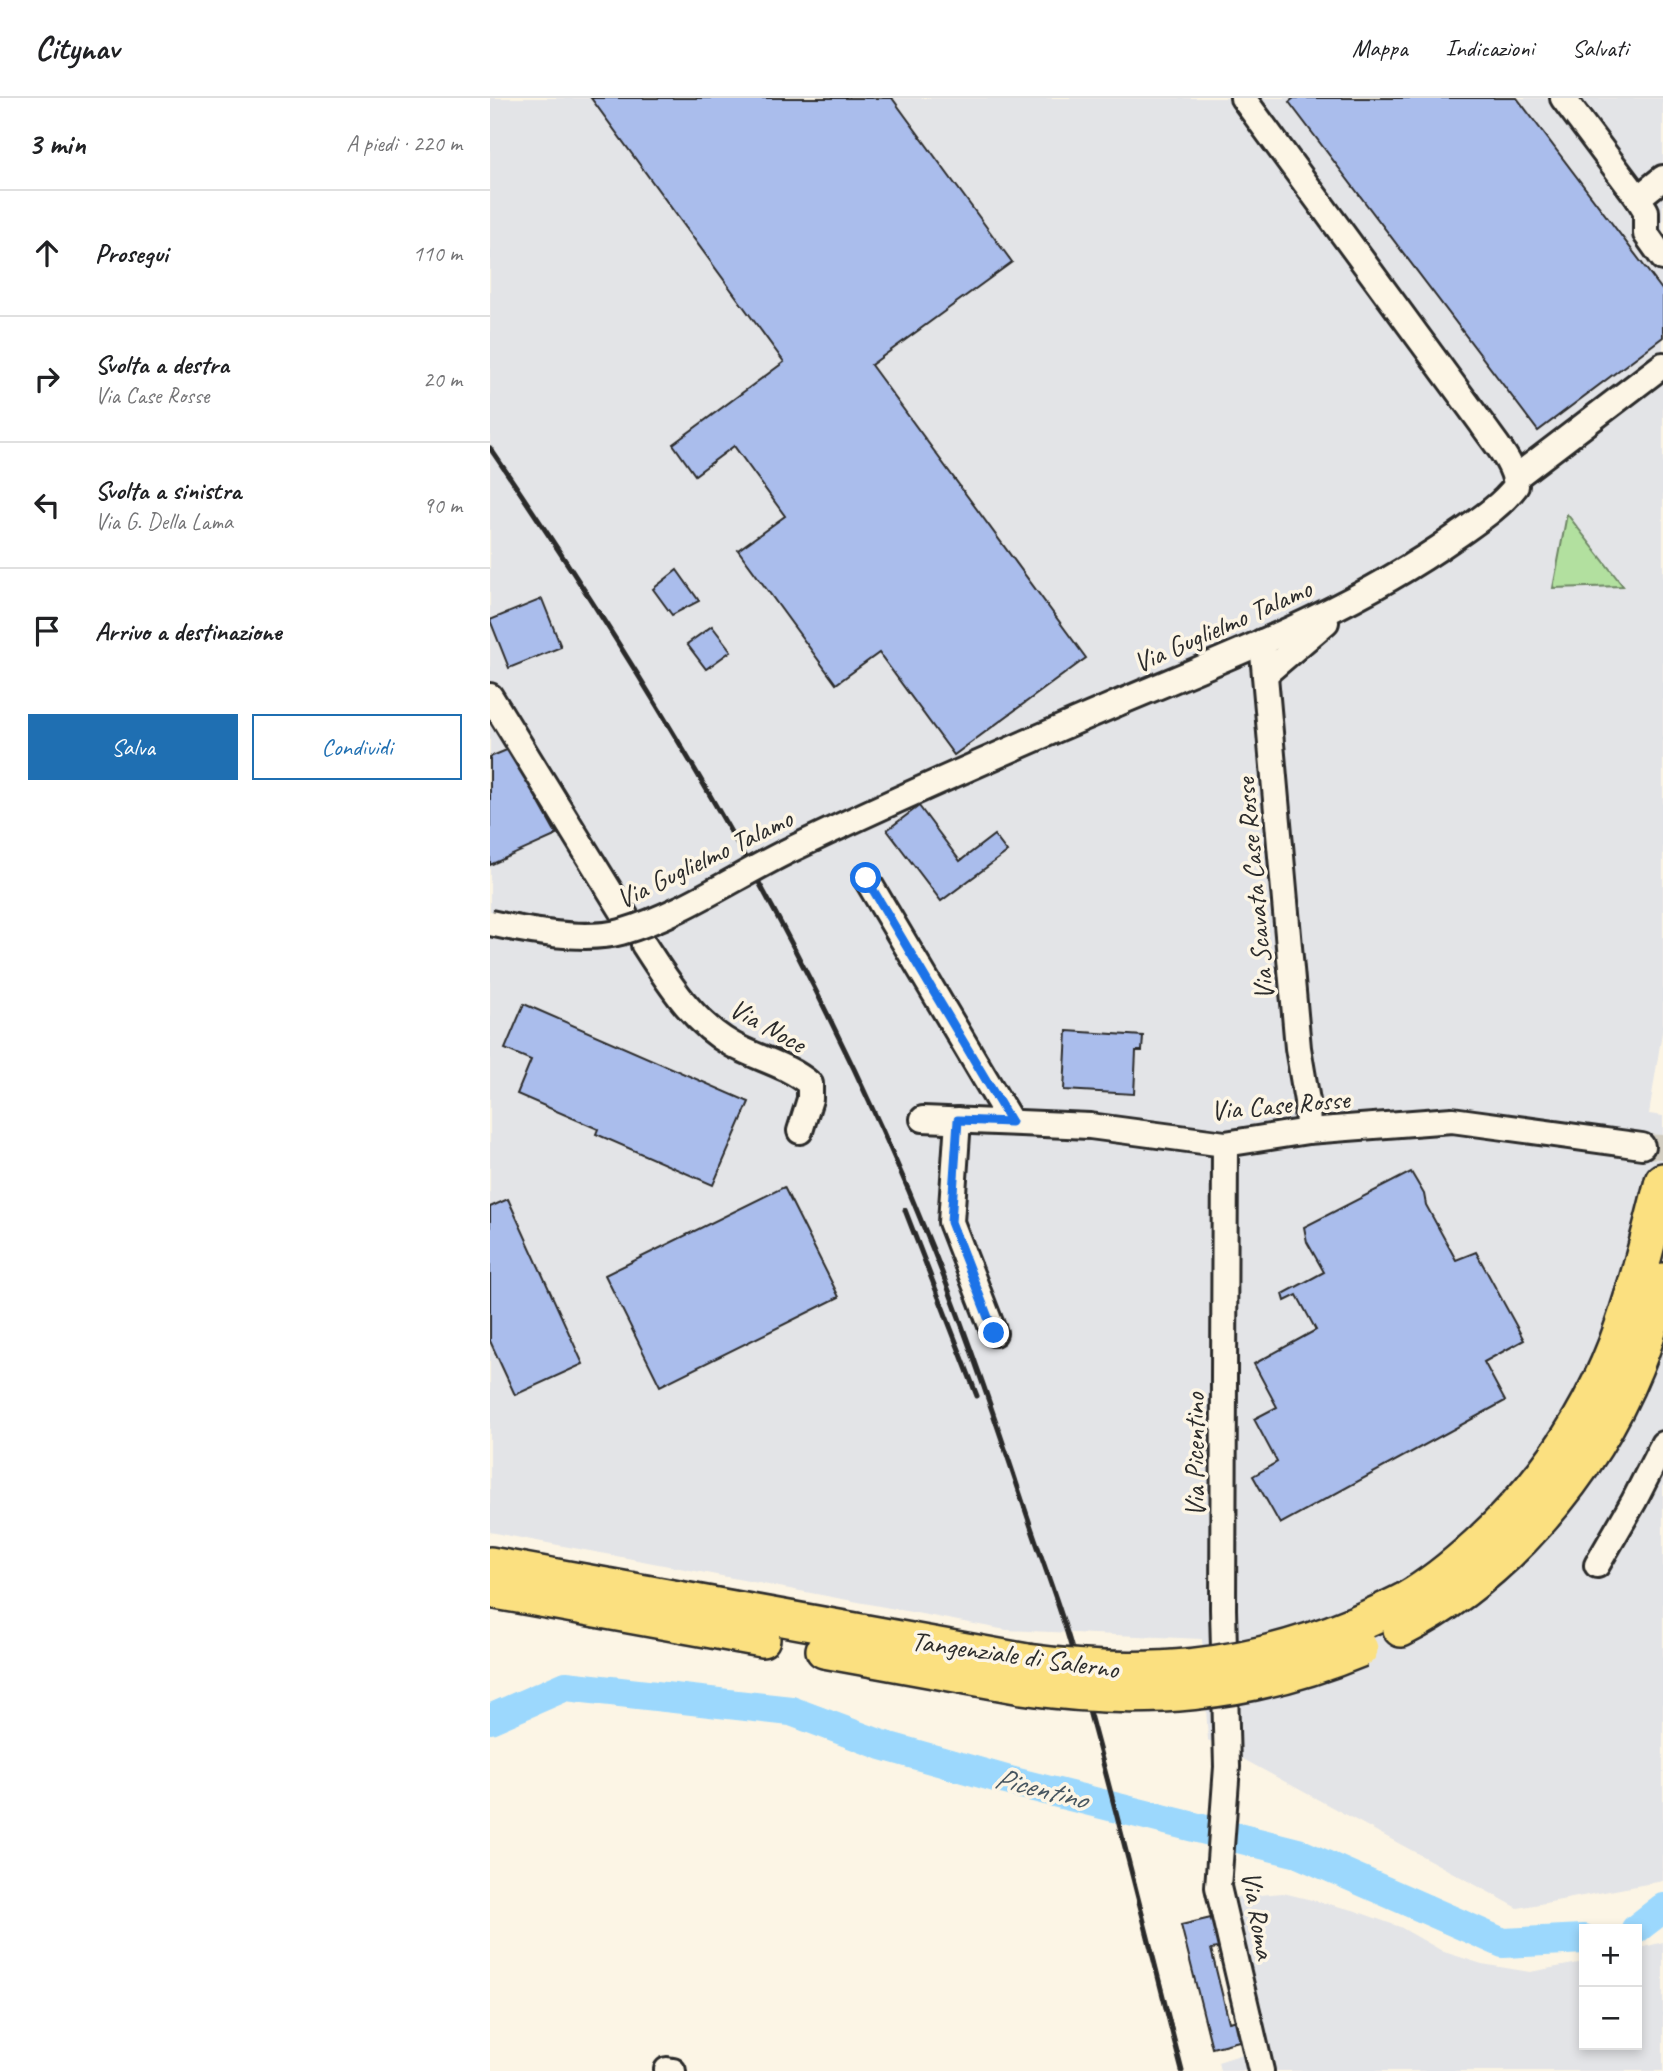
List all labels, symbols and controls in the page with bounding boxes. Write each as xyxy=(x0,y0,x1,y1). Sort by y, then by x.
text: Citynav xyxy=(35,27,119,69)
text: Mappa xyxy=(1352,33,1408,63)
text: Indicazioni xyxy=(1446,33,1534,63)
text: Salvati xyxy=(1572,33,1628,63)
text: 3 min xyxy=(28,125,85,163)
text: A piedi · 220 m xyxy=(346,129,462,158)
icon: ahead xyxy=(28,234,66,272)
text: Prosegui xyxy=(95,237,168,270)
text: 110 m xyxy=(413,239,462,268)
text: Svolta a destra xyxy=(95,348,229,381)
icon: right xyxy=(28,360,66,398)
text: 20 m xyxy=(423,365,462,394)
text: Via Case Rosse xyxy=(95,381,209,410)
text: Svolta a sinistra xyxy=(95,474,241,507)
icon: left xyxy=(28,486,66,524)
text: 90 m xyxy=(423,491,462,520)
text: Via G. Della Lama xyxy=(95,507,233,536)
street label: Via Guglielmo Talamo xyxy=(1128,570,1319,680)
icon: arrive xyxy=(28,612,66,650)
text: Arrivo a destinazione xyxy=(95,615,281,648)
button: Salva xyxy=(28,714,238,780)
button: Condividi xyxy=(252,714,462,780)
street label: Via Scavata Case Rosse xyxy=(1227,775,1282,1002)
street label: Via Guglielmo Talamo xyxy=(611,800,800,916)
route start xyxy=(850,862,881,893)
street label: Via Noce xyxy=(724,990,814,1061)
street label: Via Case Rosse xyxy=(1209,1081,1353,1128)
route end xyxy=(978,1317,1009,1348)
street label: Via Picentino xyxy=(1177,1391,1212,1517)
street label: Tangenziale di Salerno xyxy=(909,1623,1123,1687)
water label: Picentino xyxy=(991,1758,1095,1819)
street label: Via Roma xyxy=(1234,1868,1284,1964)
map controls xyxy=(1579,1924,1642,2050)
button: + xyxy=(1579,1924,1642,1987)
button: − xyxy=(1579,1987,1642,2050)

